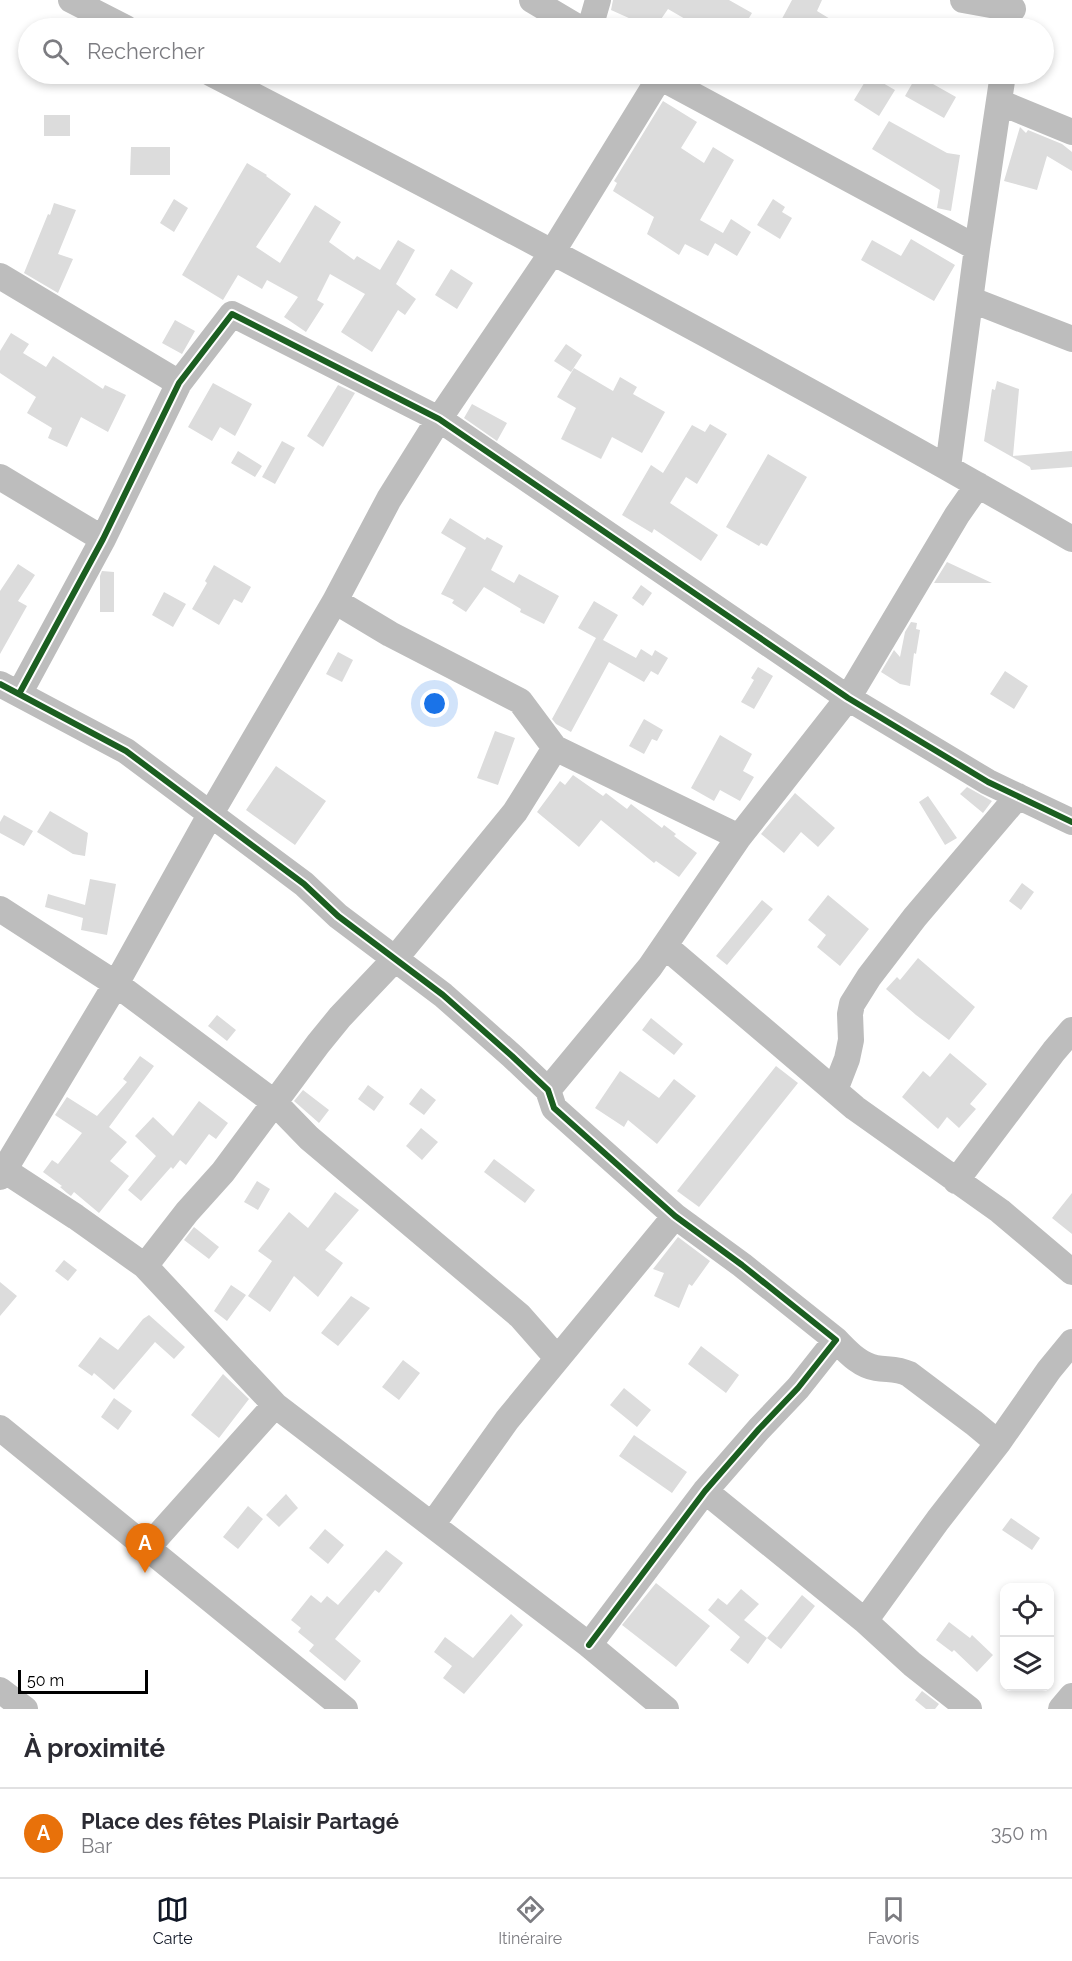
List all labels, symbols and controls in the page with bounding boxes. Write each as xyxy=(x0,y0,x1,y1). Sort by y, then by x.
search box xyxy=(18,18,1054,84)
icon: search xyxy=(39,35,72,68)
text: Rechercher xyxy=(87,38,205,64)
your location xyxy=(420,689,449,718)
pin: A xyxy=(126,1524,164,1573)
map controls xyxy=(1000,1583,1054,1691)
button: locate xyxy=(1000,1583,1054,1637)
button: layers xyxy=(1000,1637,1054,1691)
scale bar xyxy=(18,1667,148,1694)
text: 50 m xyxy=(27,1671,64,1690)
text: À proximité xyxy=(24,1733,165,1763)
text: Place des fêtes Plaisir Partagé xyxy=(81,1808,399,1834)
text: A xyxy=(37,1821,50,1845)
text: 350 m xyxy=(991,1821,1048,1845)
text: Bar xyxy=(81,1834,112,1858)
tab: Carte xyxy=(153,1893,193,1948)
tab: Itinéraire xyxy=(498,1893,562,1948)
tab: Favoris xyxy=(868,1893,919,1948)

